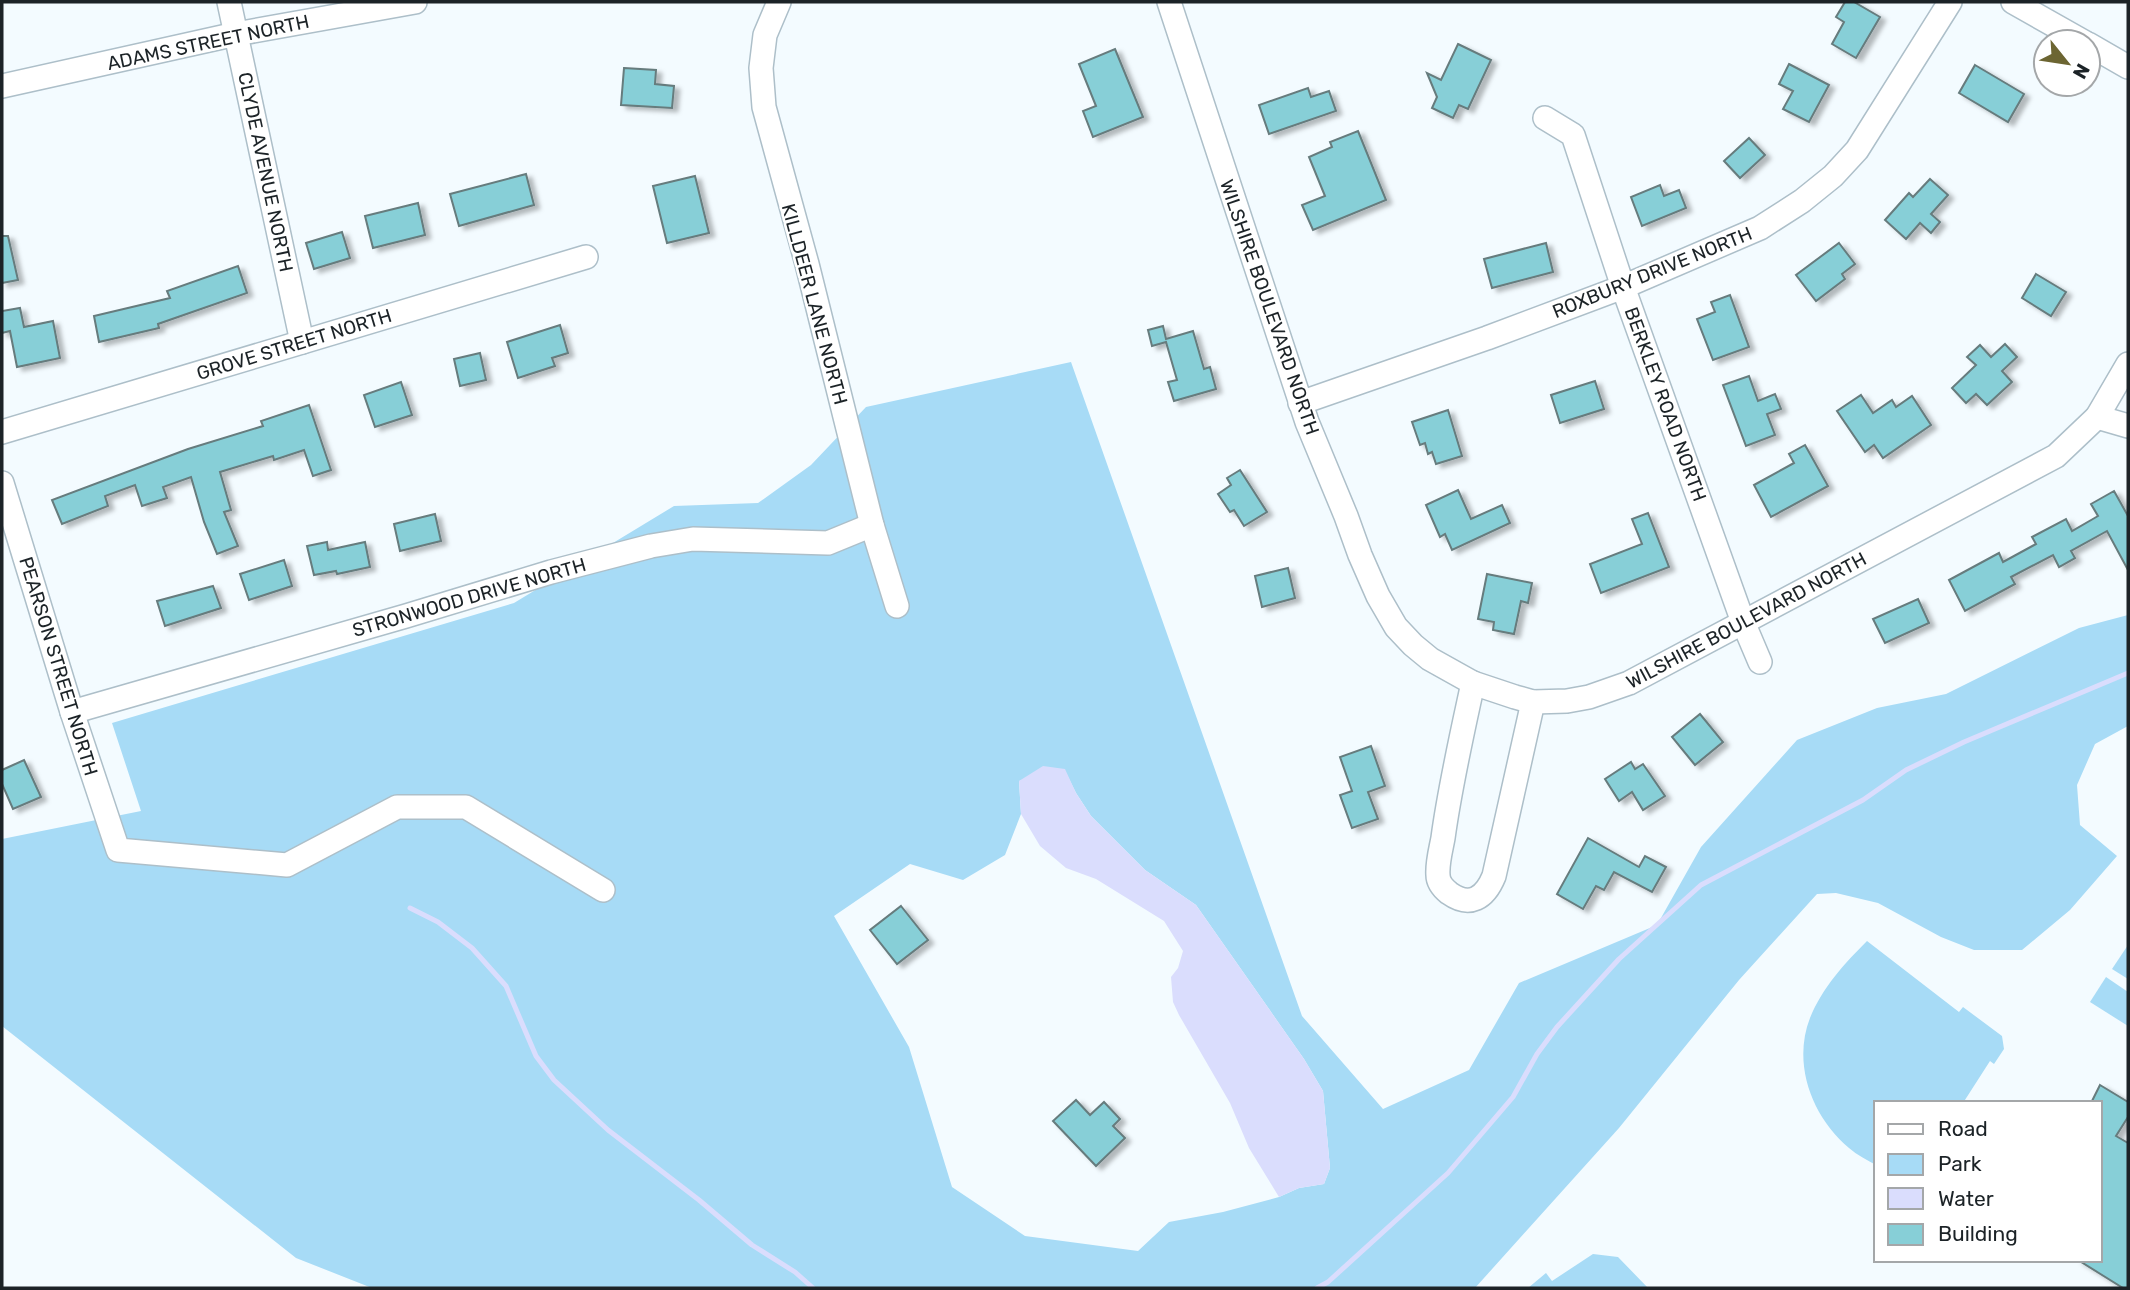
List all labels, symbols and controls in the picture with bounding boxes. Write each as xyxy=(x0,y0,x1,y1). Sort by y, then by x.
street label: ADAMS STREET NORTH xyxy=(105,10,311,75)
north arrow xyxy=(2032,28,2102,98)
text: N xyxy=(2068,60,2095,83)
street label: CLYDE AVENUE NORTH xyxy=(233,70,298,274)
street label: WILSHIRE BOULEVARD NORTH xyxy=(1215,176,1324,438)
street label: KILLDEER LANE NORTH xyxy=(777,201,852,407)
street label: ROXBURY DRIVE NORTH xyxy=(1549,222,1755,323)
street label: GROVE STREET NORTH xyxy=(194,304,394,385)
street label: BERKLEY ROAD NORTH xyxy=(1620,304,1711,504)
street label: WILSHIRE BOULEVARD NORTH xyxy=(1622,547,1870,694)
street label: STRONWOOD DRIVE NORTH xyxy=(350,553,589,642)
street label: PEARSON STREET NORTH xyxy=(14,554,103,778)
legend xyxy=(1874,1101,2102,1262)
text: Road xyxy=(1938,1116,1988,1141)
text: Park xyxy=(1938,1151,1982,1176)
text: Water xyxy=(1938,1186,1994,1211)
text: Building xyxy=(1938,1221,2018,1246)

